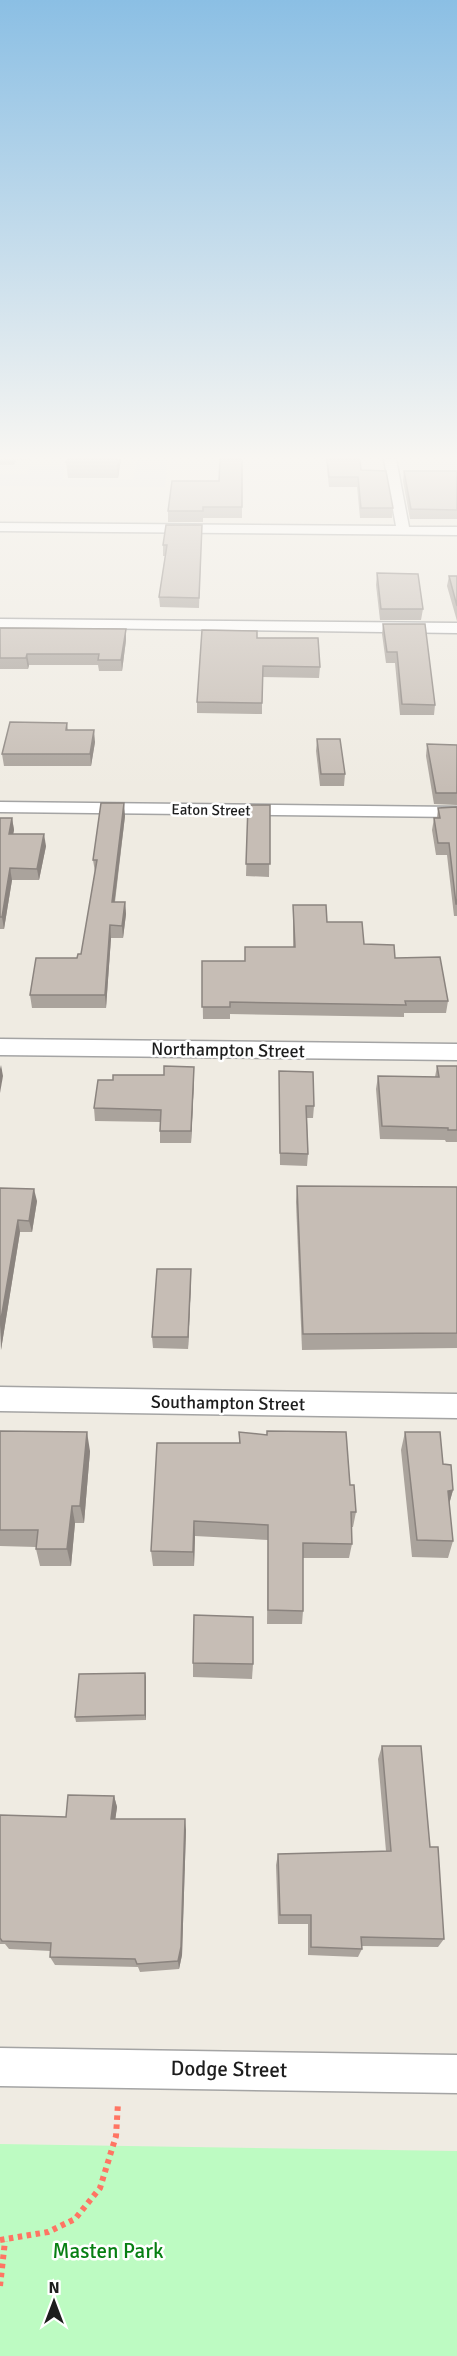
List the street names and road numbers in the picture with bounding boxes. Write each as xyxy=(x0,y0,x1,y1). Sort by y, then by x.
street label: Eaton Street xyxy=(171,800,251,820)
street label: Northampton Street xyxy=(151,1038,305,1062)
street label: Southampton Street xyxy=(151,1391,305,1415)
street label: Dodge Street xyxy=(170,2055,288,2083)

